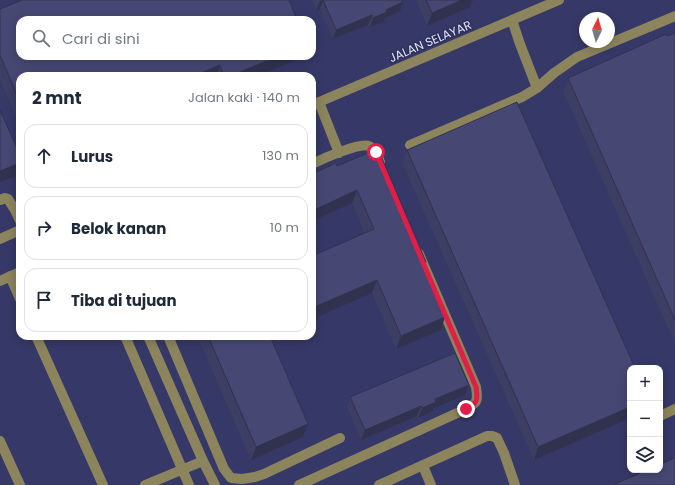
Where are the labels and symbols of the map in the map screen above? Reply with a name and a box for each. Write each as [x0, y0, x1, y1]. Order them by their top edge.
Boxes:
north arrow [579, 12, 615, 48]
street label: JALAN SELAYAR [386, 16, 474, 66]
route start [367, 143, 385, 161]
route end [457, 400, 475, 418]

